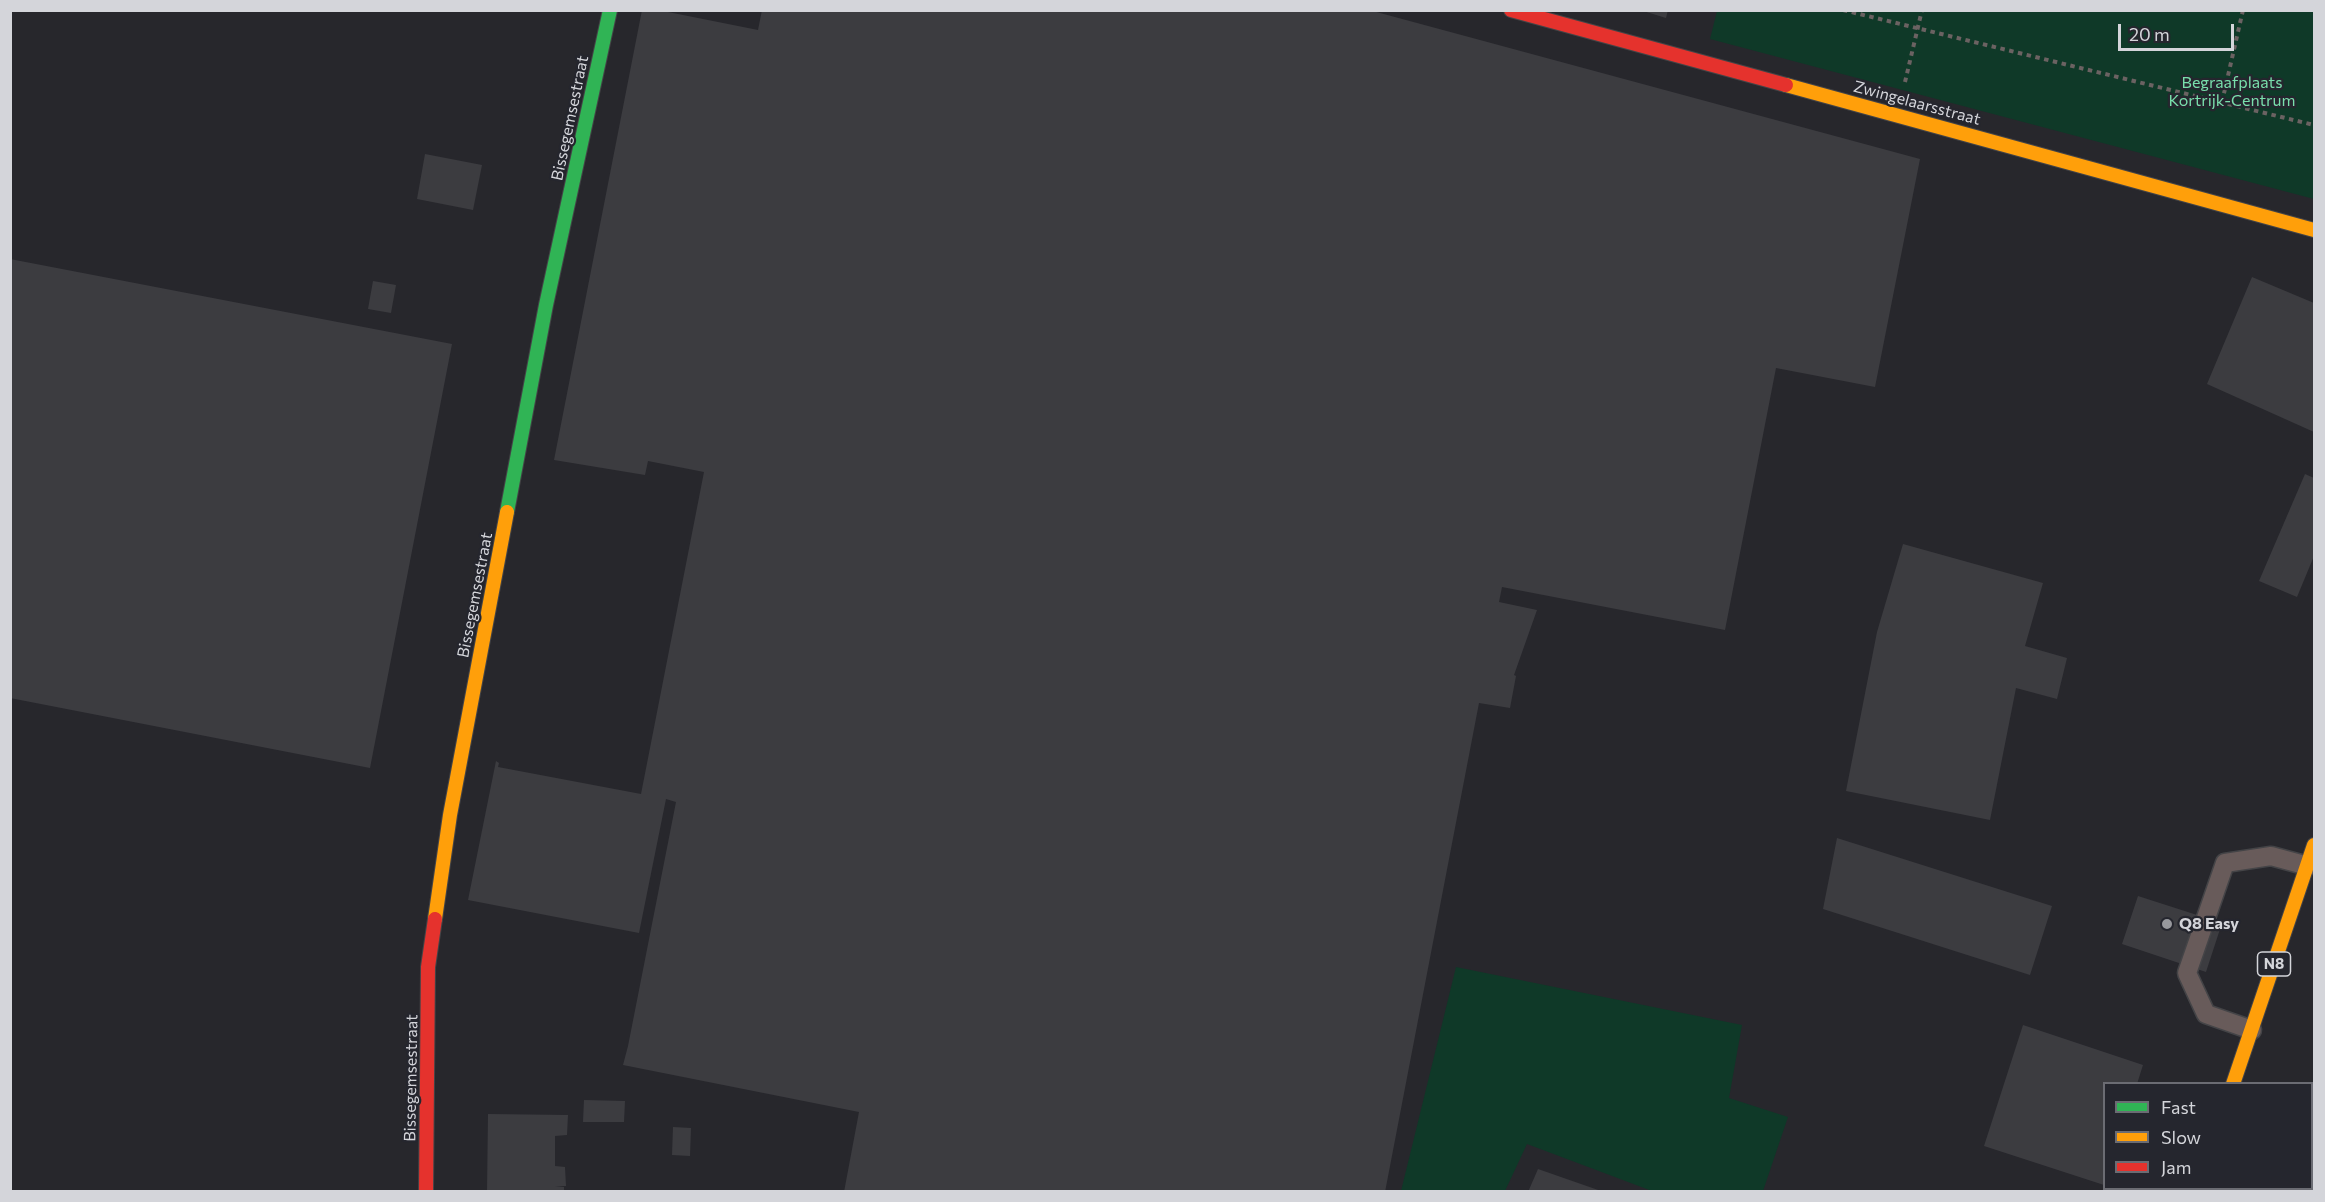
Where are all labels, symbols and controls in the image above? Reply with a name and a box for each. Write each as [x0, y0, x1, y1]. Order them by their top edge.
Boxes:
scale bar [2121, 12, 2236, 50]
text: 20 m [2129, 23, 2170, 45]
street label: Bissegemsestraat [547, 54, 593, 182]
park label: Begraafplaats Kortrijk-Centrum [2169, 73, 2295, 111]
street label: Zwingelaarsstraat [1851, 77, 1983, 129]
street label: Bissegemsestraat [453, 531, 497, 659]
place label: Q8 Easy [2179, 914, 2239, 934]
marker: Q8 Easy [2160, 917, 2174, 931]
road number: N8 [2258, 952, 2290, 976]
street label: Bissegemsestraat [400, 1014, 422, 1142]
legend [2103, 1082, 2313, 1190]
text: Fast [2161, 1096, 2196, 1118]
text: Slow [2161, 1126, 2201, 1148]
text: Jam [2161, 1156, 2191, 1178]

